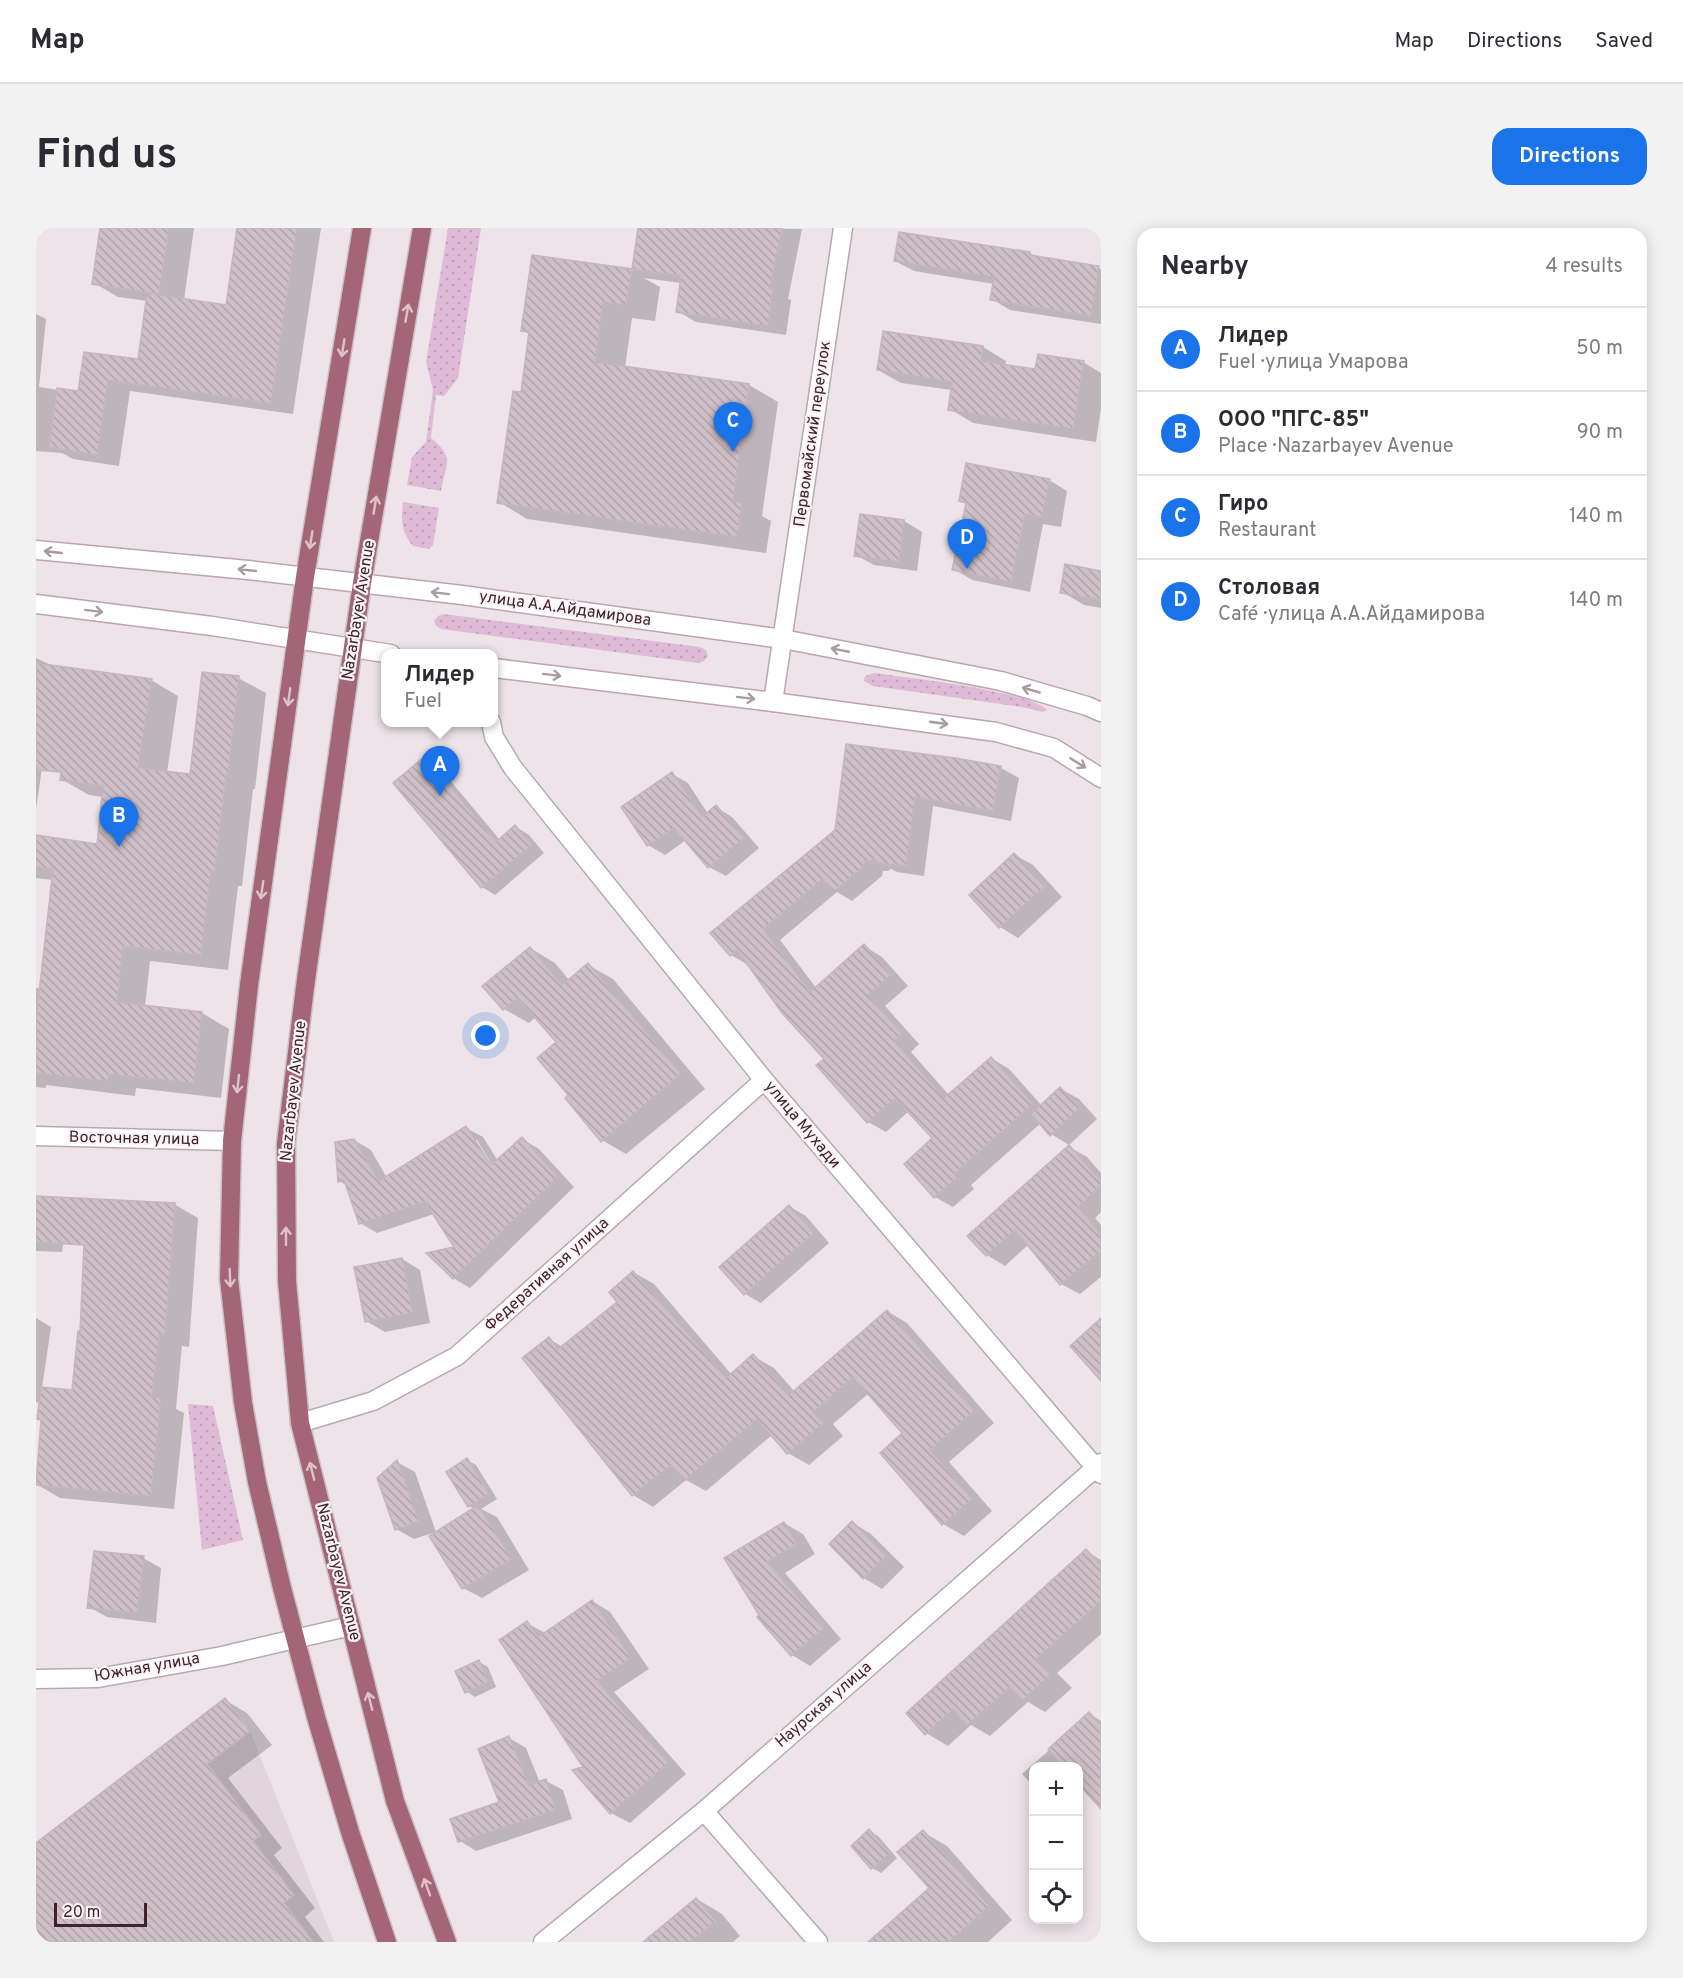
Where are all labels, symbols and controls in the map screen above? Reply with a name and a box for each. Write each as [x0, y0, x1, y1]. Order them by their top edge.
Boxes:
text: Map [30, 23, 85, 59]
text: Map [1394, 28, 1434, 55]
text: Directions [1467, 28, 1562, 55]
text: Saved [1595, 28, 1653, 55]
button: Directions [1492, 128, 1647, 185]
text: Find us [36, 130, 177, 183]
text: Nearby [1161, 251, 1249, 284]
text: 4 results [1546, 254, 1623, 280]
one-way arrow [402, 303, 413, 323]
text: Лидер [1218, 323, 1288, 350]
text: A [1173, 336, 1188, 362]
text: 50 m [1576, 336, 1623, 362]
one-way arrow [337, 338, 348, 357]
street label: Первомайский переулок [790, 340, 836, 528]
text: Fuel · улица Умарова [1218, 350, 1409, 376]
pin: C [714, 402, 752, 452]
text: ООО "ПГС-85" [1218, 407, 1369, 434]
text: B [1174, 420, 1187, 446]
text: 90 m [1577, 420, 1623, 446]
text: Place · Nazarbayev Avenue [1218, 434, 1453, 460]
text: Гиро [1218, 491, 1268, 518]
one-way arrow [370, 496, 381, 515]
text: C [1174, 504, 1187, 530]
text: 140 m [1569, 504, 1623, 530]
text: Restaurant [1218, 518, 1317, 544]
pin: D [948, 520, 986, 569]
one-way arrow [306, 530, 317, 550]
street label: Nazarbayev Avenue [338, 539, 380, 681]
one-way arrow [44, 546, 63, 557]
one-way arrow [238, 565, 258, 576]
text: Столовая [1218, 575, 1320, 602]
one-way arrow [430, 587, 450, 598]
street label: улица А.А.Айдамирова [478, 587, 652, 631]
text: D [1173, 588, 1188, 614]
text: 140 m [1569, 588, 1623, 614]
text: Café · улица А.А.Айдамирова [1218, 602, 1485, 628]
one-way arrow [84, 606, 103, 617]
one-way arrow [831, 644, 851, 655]
popup [381, 649, 498, 727]
text: Лидер [404, 662, 475, 689]
one-way arrow [542, 670, 562, 681]
one-way arrow [1022, 684, 1041, 695]
one-way arrow [283, 687, 294, 706]
text: Fuel [404, 689, 442, 715]
one-way arrow [735, 693, 755, 704]
one-way arrow [929, 718, 949, 729]
pin: A [420, 746, 460, 796]
one-way arrow [1069, 757, 1086, 769]
pin: B [100, 798, 139, 847]
one-way arrow [257, 880, 268, 900]
street label: Nazarbayev Avenue [277, 1020, 311, 1162]
your location [471, 1021, 500, 1050]
one-way arrow [232, 1073, 243, 1093]
street label: улица Мухади [760, 1077, 844, 1173]
street label: Восточная улица [69, 1128, 199, 1150]
street label: Федеративная улица [481, 1214, 613, 1336]
one-way arrow [281, 1227, 292, 1247]
one-way arrow [224, 1268, 235, 1288]
one-way arrow [306, 1462, 318, 1481]
street label: Nazarbayev Avenue [311, 1501, 365, 1643]
street label: Южная улица [93, 1649, 201, 1687]
street label: Наурская улица [772, 1658, 876, 1752]
one-way arrow [364, 1692, 376, 1711]
map controls [1029, 1762, 1083, 1924]
button: + [1029, 1762, 1083, 1816]
button: − [1029, 1816, 1083, 1870]
button: locate [1029, 1870, 1083, 1924]
one-way arrow [421, 1878, 432, 1897]
scale bar [54, 1900, 147, 1928]
text: 20 m [63, 1903, 100, 1923]

